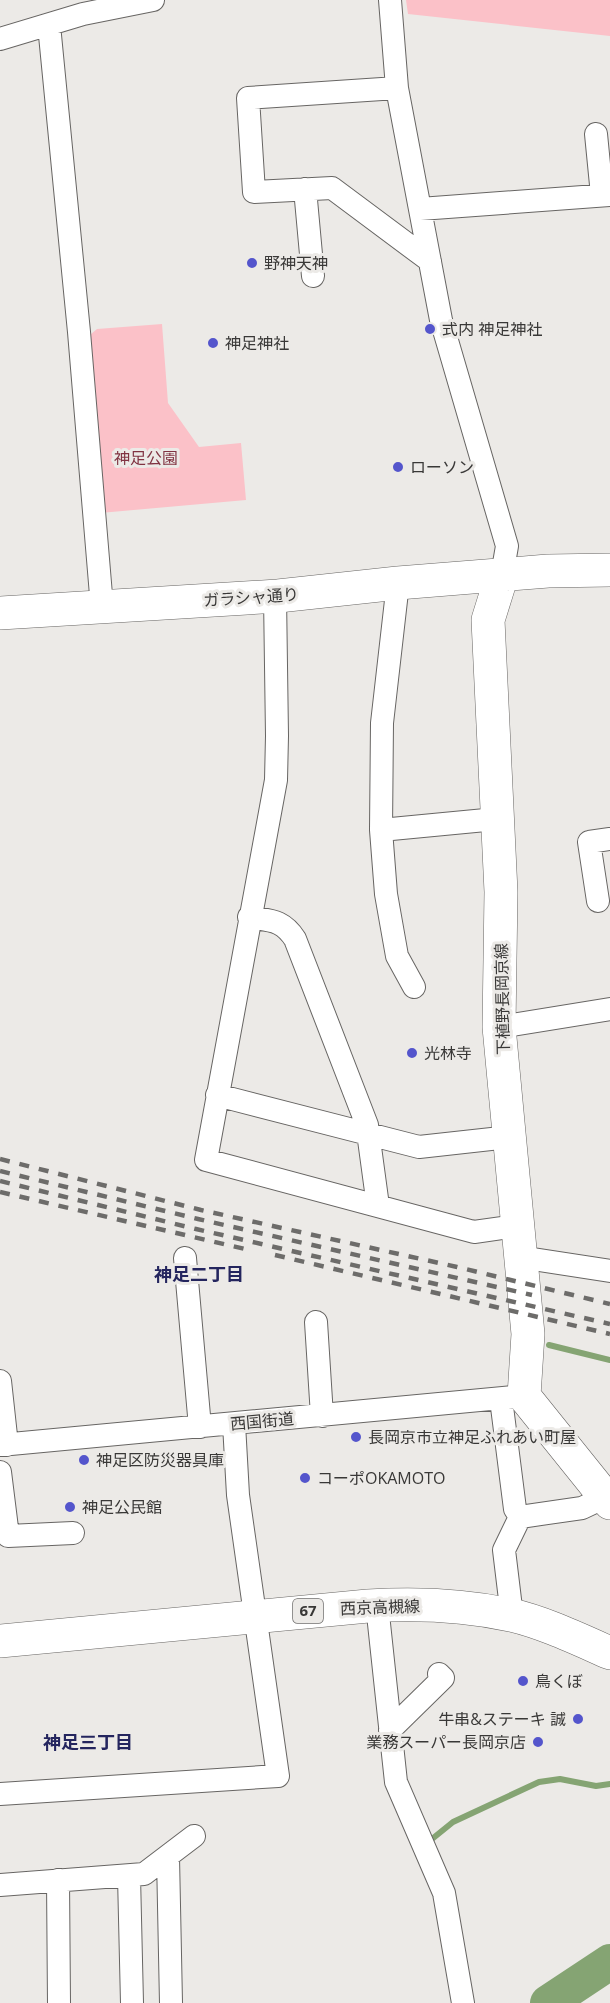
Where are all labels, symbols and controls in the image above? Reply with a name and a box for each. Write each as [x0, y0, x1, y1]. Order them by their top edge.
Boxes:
place label: 野神天神 [264, 252, 328, 274]
marker: 野神天神 [245, 256, 259, 270]
place label: 式内 神足神社 [442, 318, 542, 340]
marker: 式内 神足神社 [423, 322, 437, 336]
place label: 神足神社 [225, 332, 289, 354]
marker: 神足神社 [206, 336, 220, 350]
park label: 神足公園 [114, 447, 178, 469]
place label: ローソン [410, 456, 474, 478]
marker: ローソン [391, 460, 405, 474]
street label: ガラシャ通り [203, 583, 299, 611]
street label: 下植野長岡京線 [490, 943, 514, 1055]
place label: 光林寺 [424, 1042, 472, 1064]
marker: 光林寺 [405, 1046, 419, 1060]
district label: 神足二丁目 [154, 1262, 244, 1286]
street label: 西国街道 [229, 1407, 295, 1435]
place label: 長岡京市立神足ふれあい町屋 [368, 1426, 576, 1448]
marker: 長岡京市立神足ふれあい町屋 [349, 1430, 363, 1444]
place label: 神足区防災器具庫 [96, 1449, 224, 1471]
marker: 神足区防災器具庫 [77, 1453, 91, 1467]
place label: コーポOKAMOTO [317, 1467, 445, 1489]
marker: コーポOKAMOTO [298, 1471, 312, 1485]
place label: 神足公民館 [82, 1496, 162, 1518]
marker: 神足公民館 [63, 1500, 77, 1514]
street label: 西京高槻線 [340, 1595, 420, 1619]
road number: 67 [293, 1599, 323, 1623]
place label: 鳥くぼ [535, 1670, 583, 1692]
marker: 鳥くぼ [516, 1674, 530, 1688]
place label: 牛串&ステーキ 誠 [438, 1708, 566, 1730]
marker: 牛串&ステーキ 誠 [571, 1712, 585, 1726]
district label: 神足三丁目 [43, 1730, 133, 1754]
place label: 業務スーパー長岡京店 [366, 1731, 526, 1753]
marker: 業務スーパー長岡京店 [531, 1735, 545, 1749]

